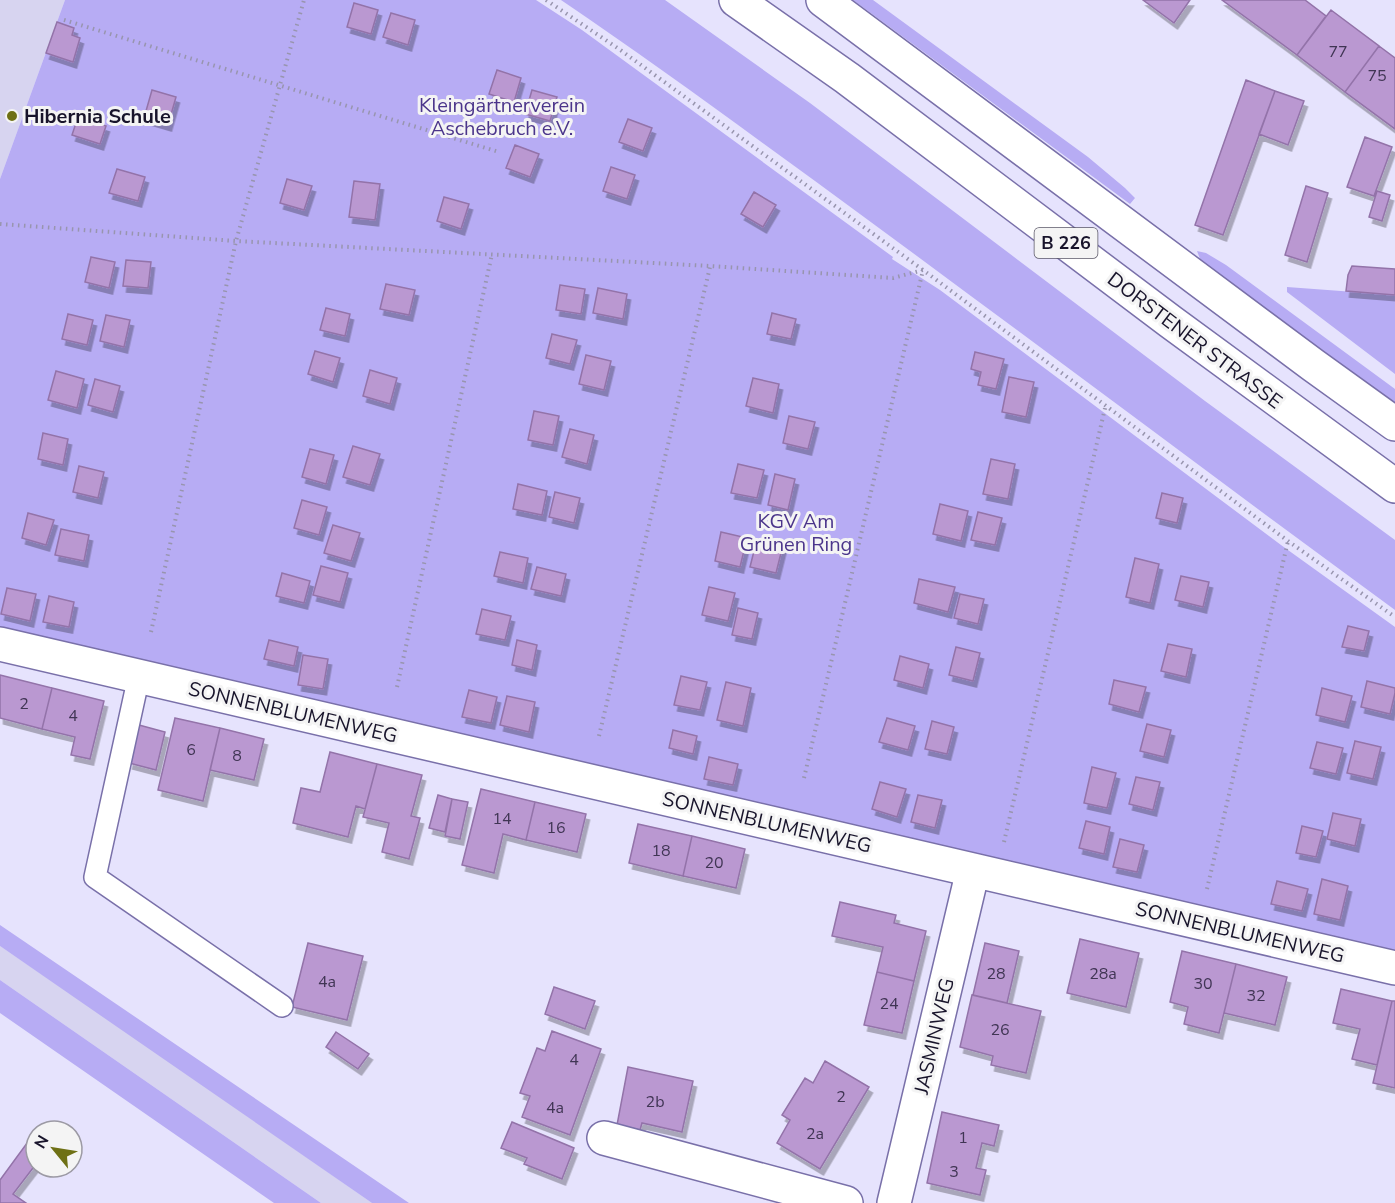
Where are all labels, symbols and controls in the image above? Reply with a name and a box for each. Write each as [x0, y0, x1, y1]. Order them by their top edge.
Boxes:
house number: 77 [1328, 41, 1348, 63]
house number: 75 [1367, 65, 1387, 87]
park label: Kleingärtnerverein Aschebruch e.V. [419, 92, 585, 142]
place label: Hibernia Schule [24, 103, 171, 130]
marker: Hibernia Schule [5, 109, 19, 123]
road number: B 226 [1034, 228, 1098, 258]
street label: DORSTENER STRASSE [1102, 266, 1288, 415]
park label: KGV Am Grünen Ring [740, 508, 852, 558]
street label: SONNENBLUMENWEG [186, 675, 400, 750]
house number: 2 [19, 693, 29, 715]
house number: 4 [68, 705, 78, 727]
house number: 6 [186, 739, 196, 761]
house number: 8 [232, 745, 242, 767]
street label: SONNENBLUMENWEG [660, 785, 874, 860]
house number: 14 [492, 808, 512, 830]
house number: 16 [546, 817, 566, 839]
house number: 18 [651, 840, 671, 862]
house number: 20 [704, 852, 724, 874]
street label: SONNENBLUMENWEG [1133, 895, 1347, 970]
house number: 28 [986, 963, 1006, 985]
house number: 28a [1089, 963, 1117, 985]
house number: 4a [318, 971, 336, 993]
house number: 30 [1193, 973, 1213, 995]
street label: JASMINWEG [908, 975, 961, 1098]
house number: 32 [1246, 985, 1266, 1007]
house number: 24 [879, 993, 899, 1015]
house number: 26 [990, 1019, 1010, 1041]
house number: 4 [569, 1049, 579, 1071]
house number: 2 [836, 1086, 846, 1108]
house number: 2b [646, 1091, 664, 1113]
house number: 4a [546, 1097, 564, 1119]
north arrow [24, 1119, 84, 1179]
house number: 2a [806, 1123, 824, 1145]
house number: 1 [958, 1127, 968, 1149]
text: N [29, 1131, 54, 1153]
house number: 3 [949, 1161, 959, 1183]

